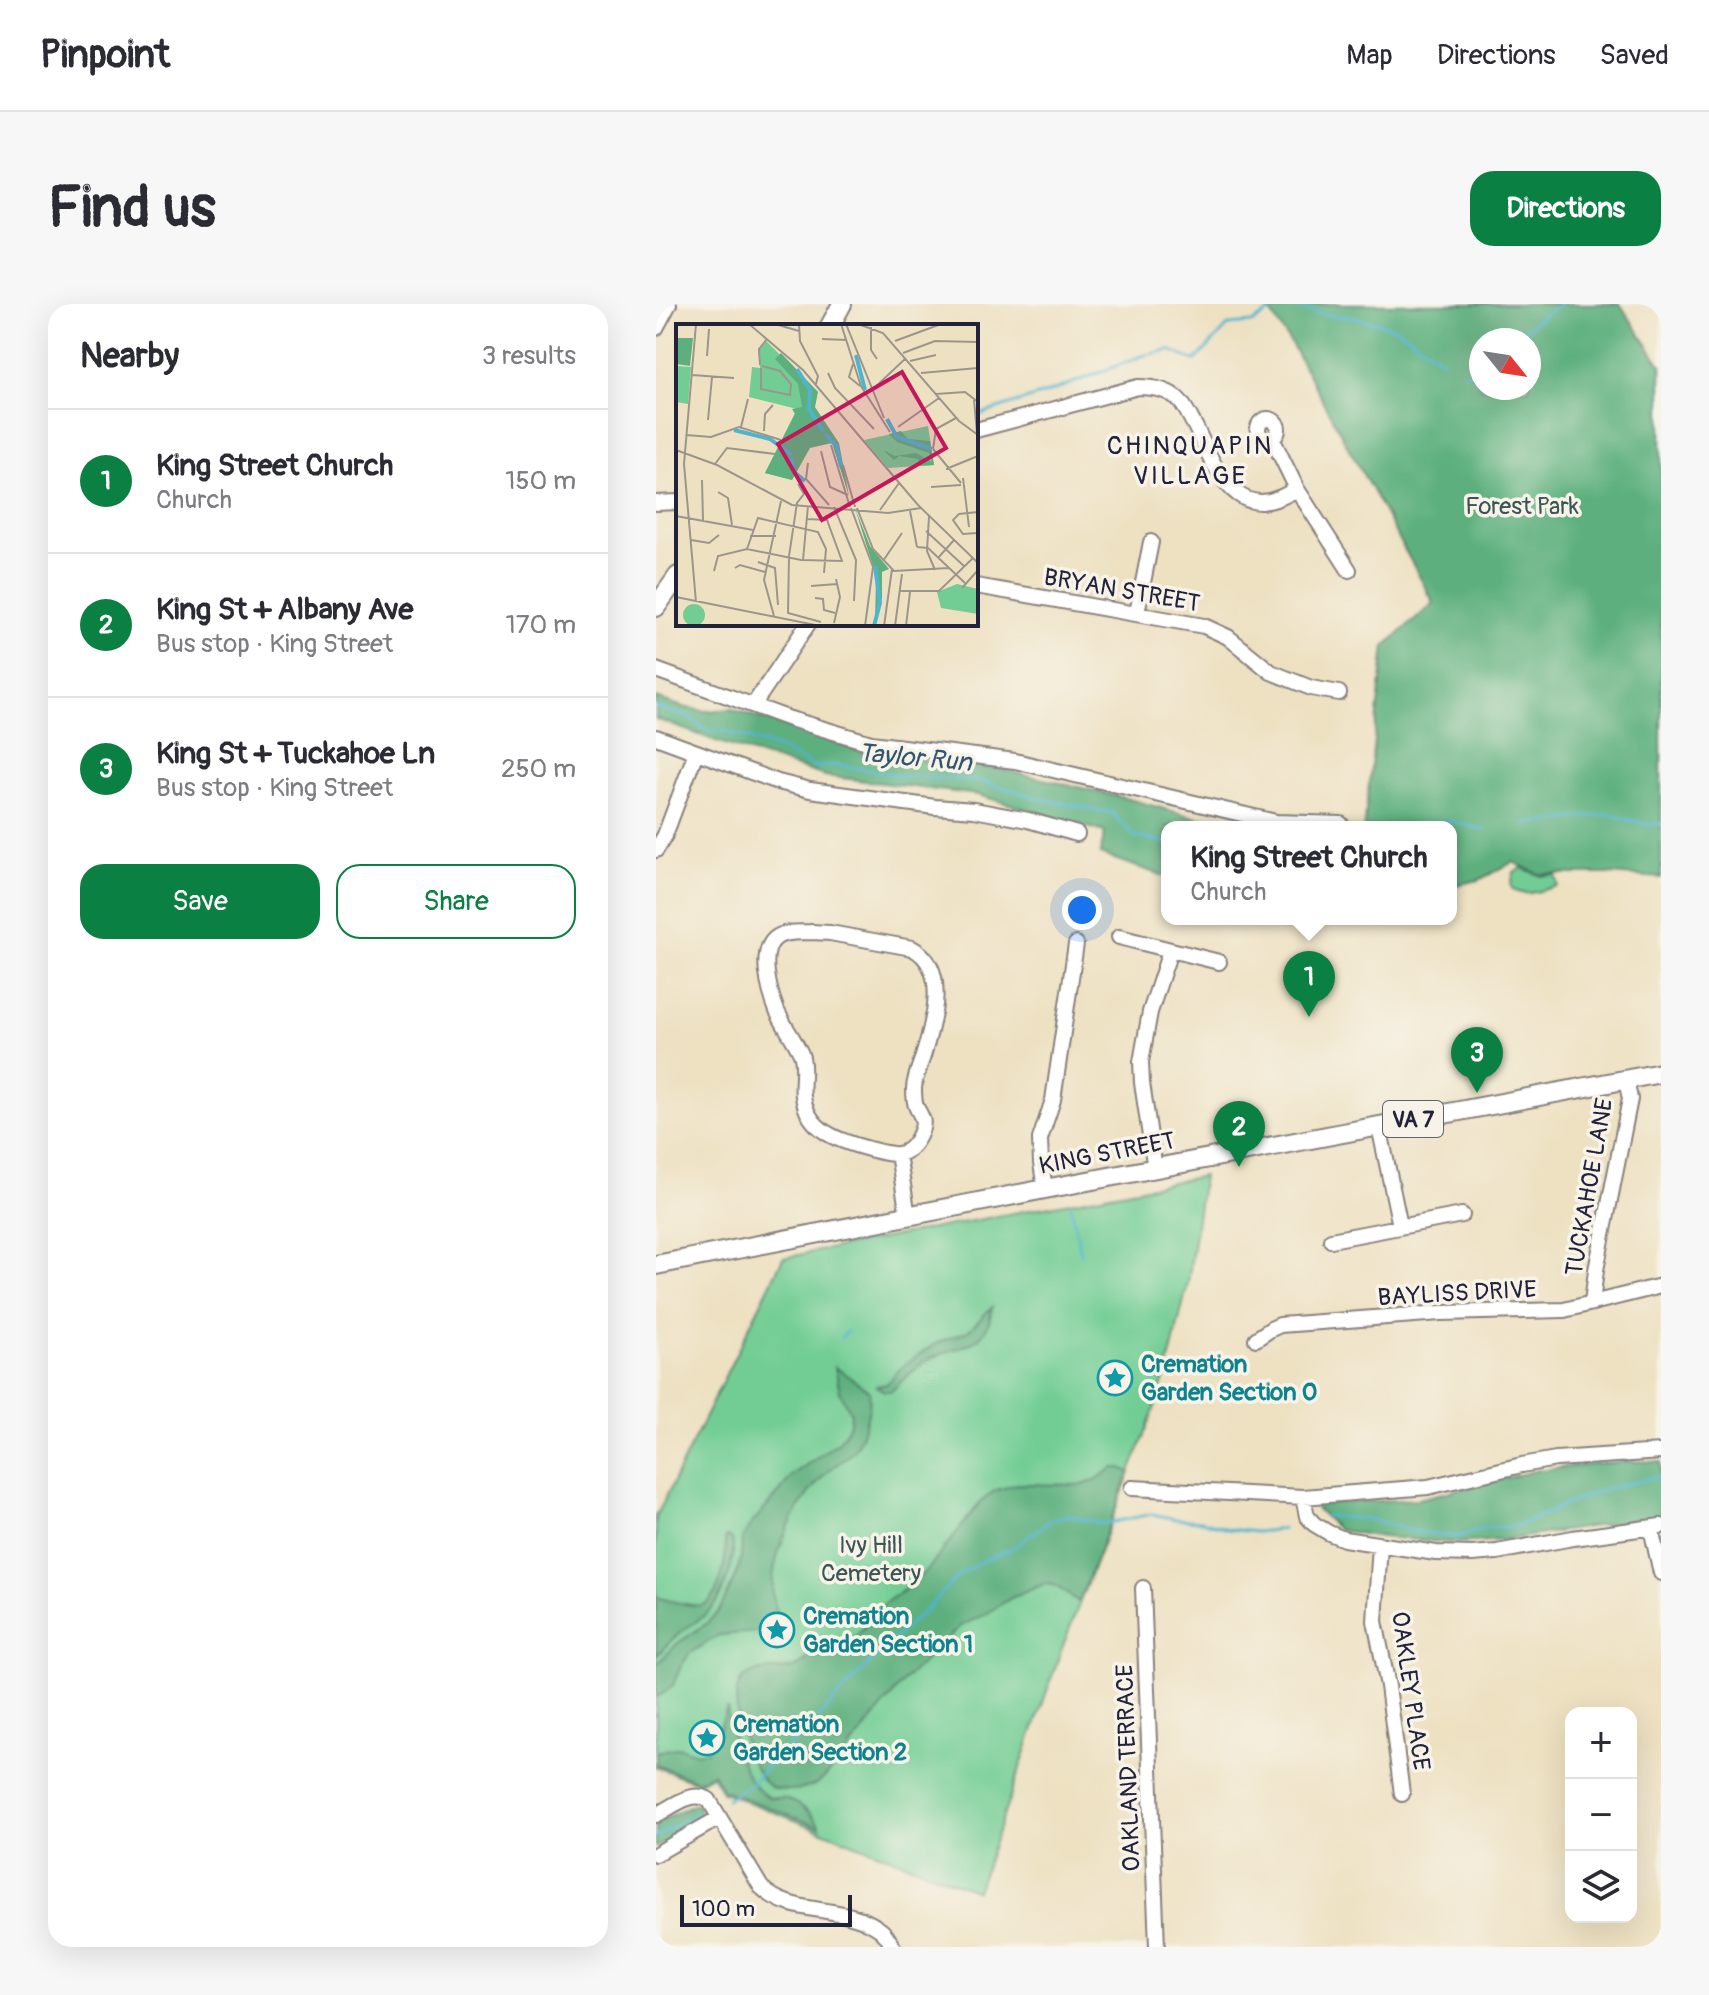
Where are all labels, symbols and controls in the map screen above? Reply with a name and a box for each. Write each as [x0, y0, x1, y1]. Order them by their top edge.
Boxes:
text: Pinpoint [40, 31, 170, 79]
text: Map [1346, 38, 1393, 73]
text: Directions [1437, 38, 1556, 73]
text: Saved [1600, 38, 1669, 73]
button: Directions [1470, 171, 1661, 246]
text: Find us [48, 174, 216, 243]
inset map [676, 324, 978, 626]
north arrow [1469, 328, 1541, 400]
text: Nearby [80, 335, 179, 378]
text: 3 results [482, 340, 576, 372]
district label: CHINQUAPIN VILLAGE [1107, 430, 1273, 492]
text: King Street Church [156, 447, 393, 484]
text: 1 [101, 465, 111, 497]
text: 150 m [505, 465, 576, 497]
text: Church [156, 484, 232, 516]
park label: Forest Park [1465, 492, 1579, 521]
street label: BRYAN STREET [1042, 563, 1202, 618]
text: King St + Albany Ave [156, 591, 413, 628]
text: 2 [99, 609, 113, 641]
text: 170 m [506, 609, 576, 641]
text: Bus stop · King Street [156, 628, 393, 660]
text: King St + Tuckahoe Ln [156, 735, 435, 772]
water label: Taylor Run [857, 737, 974, 779]
text: 3 [99, 753, 113, 785]
text: 250 m [501, 753, 576, 785]
text: Bus stop · King Street [156, 772, 393, 804]
popup [1161, 821, 1457, 925]
text: King Street Church [1190, 839, 1428, 876]
button: Save [80, 864, 320, 939]
button: Share [336, 864, 576, 939]
text: Church [1190, 876, 1266, 908]
your location [1062, 890, 1102, 930]
pin: 1 [1283, 951, 1335, 1017]
pin: 3 [1451, 1027, 1503, 1093]
street label: TUCKAHOE LANE [1560, 1096, 1619, 1278]
pin: 2 [1213, 1101, 1265, 1167]
road number: VA 7 [1383, 1101, 1443, 1137]
street label: KING STREET [1037, 1126, 1178, 1181]
street label: BAYLISS DRIVE [1377, 1275, 1537, 1312]
place label: Cremation Garden Section O [1141, 1350, 1317, 1407]
place icon: Cremation Garden Section O [1096, 1359, 1134, 1397]
park label: Ivy Hill Cemetery [821, 1531, 921, 1588]
place label: Cremation Garden Section 1 [803, 1602, 973, 1659]
street label: OAKLEY PLACE [1385, 1610, 1436, 1772]
place icon: Cremation Garden Section 1 [758, 1611, 796, 1649]
street label: OAKLAND TERRACE [1110, 1664, 1147, 1872]
map controls [1565, 1707, 1637, 1923]
button: + [1565, 1707, 1637, 1779]
place label: Cremation Garden Section 2 [733, 1710, 907, 1767]
place icon: Cremation Garden Section 2 [688, 1719, 726, 1757]
button: − [1565, 1779, 1637, 1851]
button: layers [1565, 1851, 1637, 1923]
scale bar [680, 1891, 852, 1927]
text: 100 m [692, 1895, 755, 1923]

